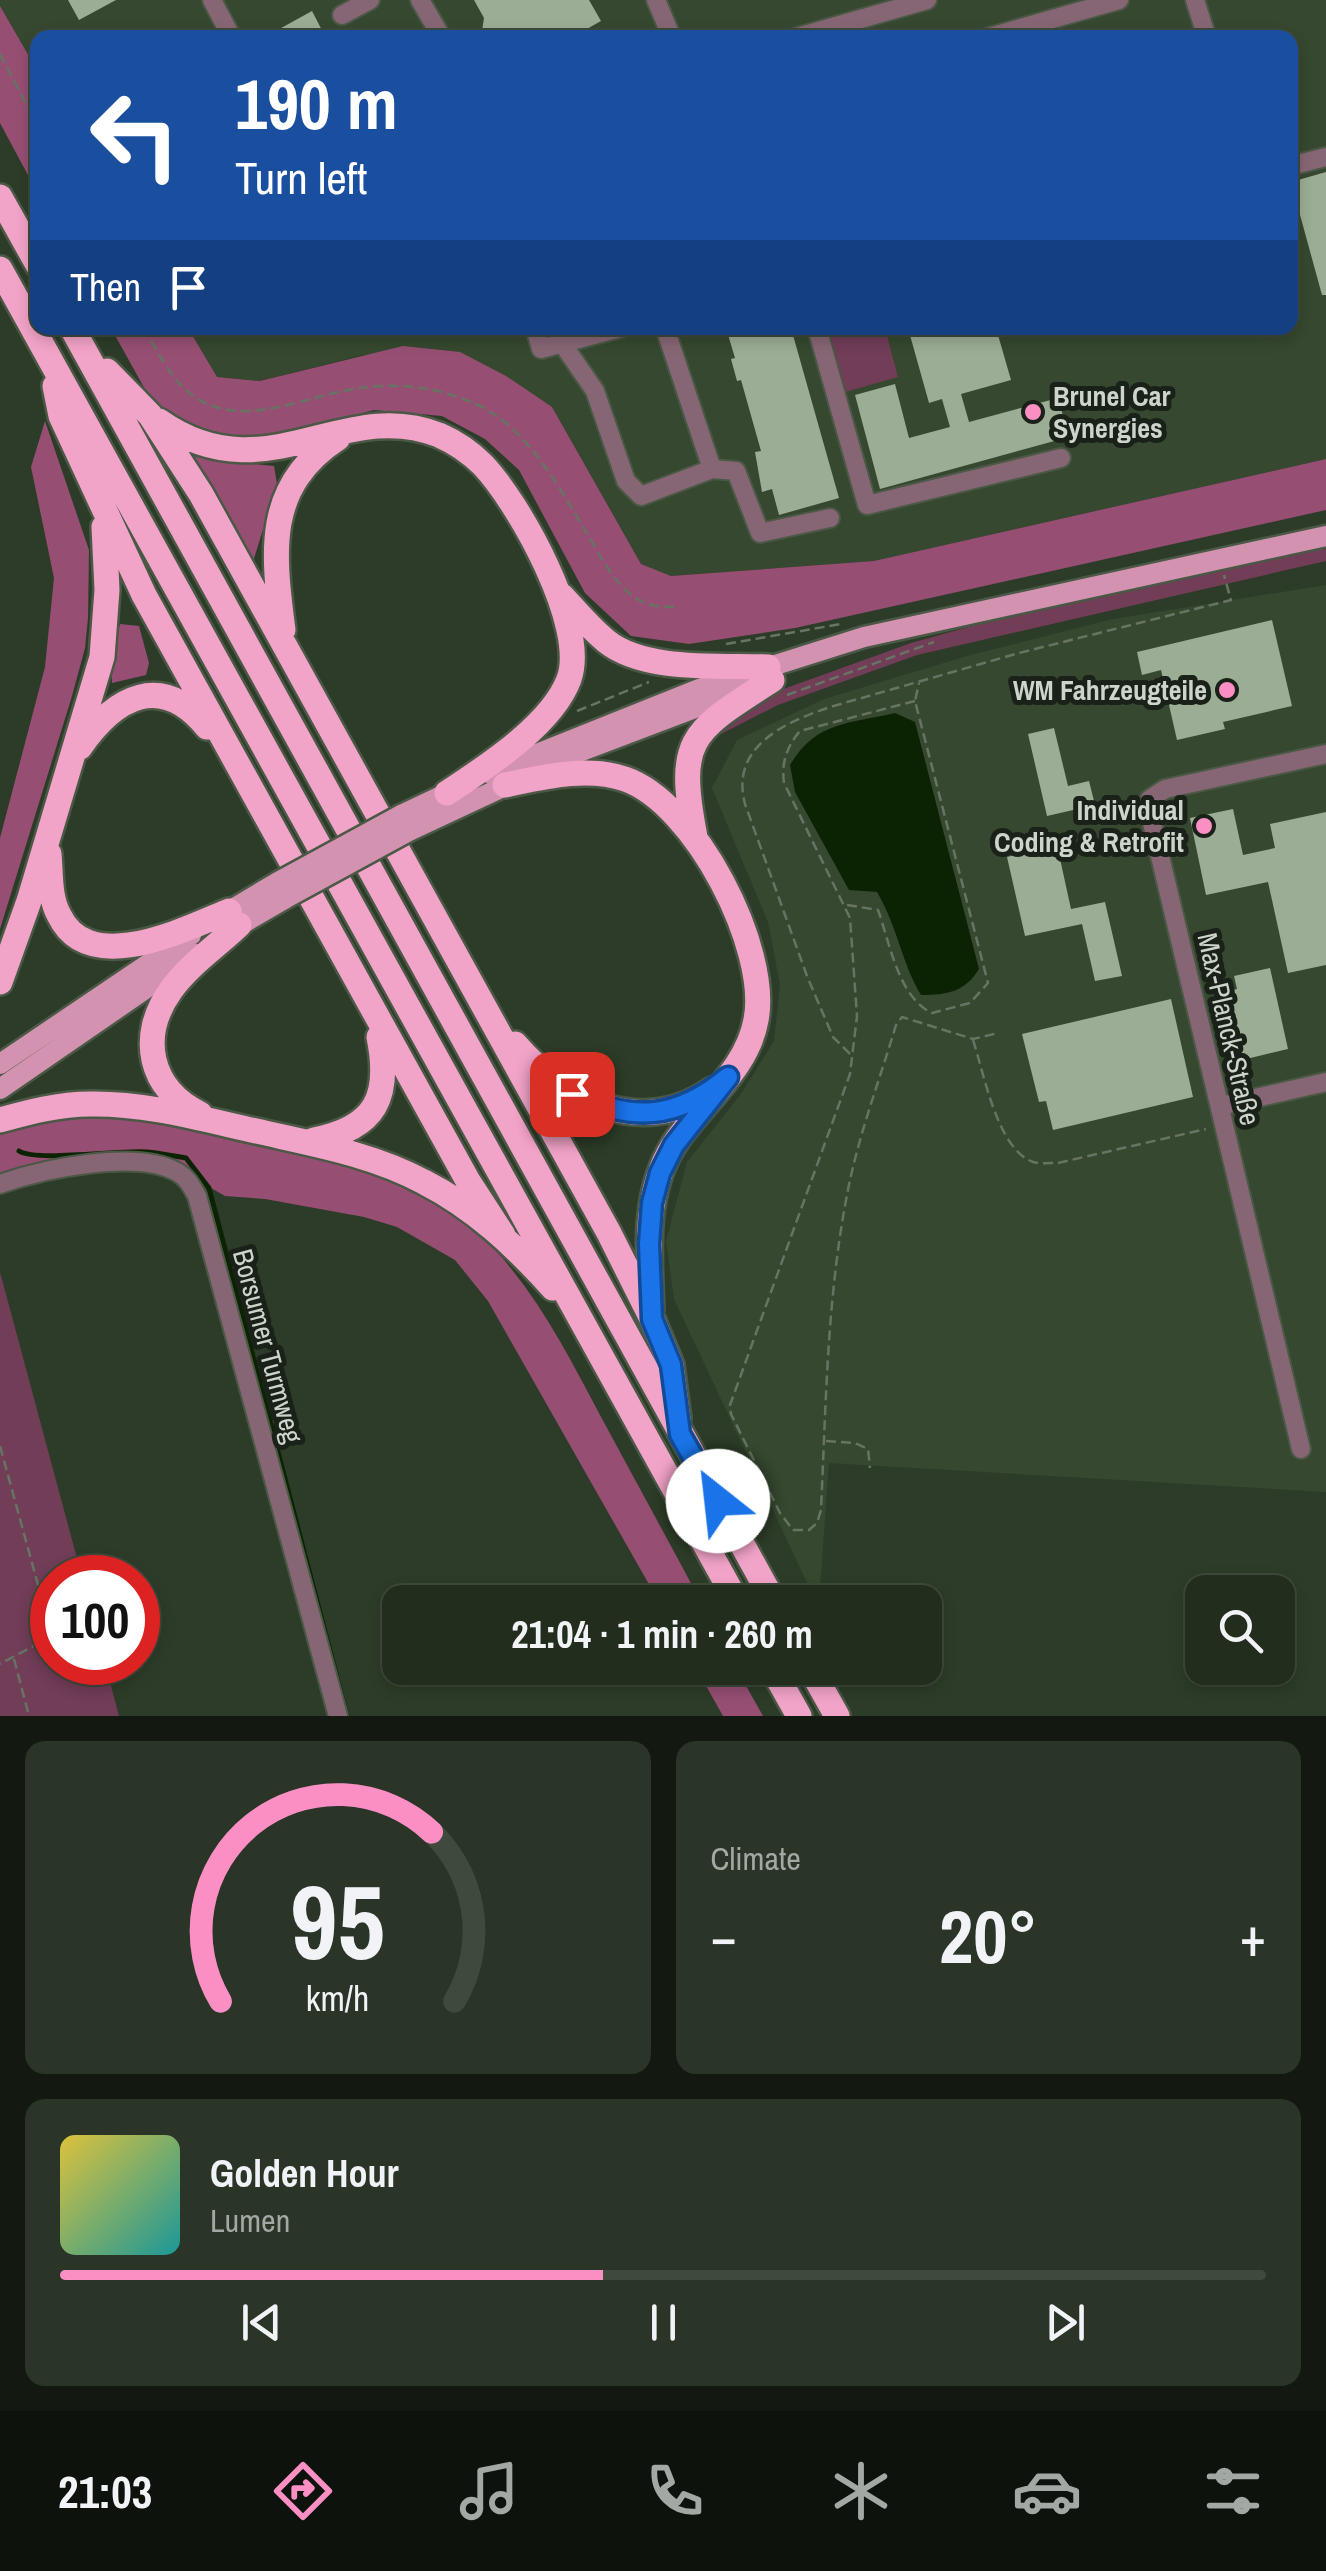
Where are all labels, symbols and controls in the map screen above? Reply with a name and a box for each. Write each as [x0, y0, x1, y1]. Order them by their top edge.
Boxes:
text: 190 m [235, 57, 398, 151]
icon: left [70, 70, 200, 200]
text: Turn left [235, 147, 367, 208]
icon: arrive [161, 260, 216, 315]
text: Then [70, 262, 141, 313]
place label: Brunel Car Synergies [1053, 377, 1170, 447]
marker: Brunel Car Synergies [1022, 401, 1044, 423]
place label: WM Fahrzeugteile [1013, 671, 1207, 709]
marker: WM Fahrzeugteile [1216, 679, 1238, 701]
place label: Individual Coding & Retrofit [994, 791, 1184, 861]
marker: Individual Coding & Retrofit [1193, 815, 1215, 837]
street label: Max-Planck-Straße [1188, 929, 1270, 1129]
pin [530, 1052, 615, 1137]
icon: arrive [545, 1067, 600, 1122]
street label: Borsumer Turmweg [224, 1245, 312, 1447]
position arrow [666, 1449, 770, 1553]
speed limit sign: 100 [30, 1555, 160, 1685]
map controls [1185, 1575, 1295, 1685]
button: search [1185, 1575, 1295, 1685]
text: 21:04 · 1 min · 260 m [511, 1609, 813, 1660]
text: Climate [711, 1837, 801, 1880]
text: 95 [290, 1851, 385, 1991]
text: 20° [939, 1885, 1037, 1986]
text: − [711, 1899, 737, 1973]
text: + [1240, 1899, 1266, 1973]
text: km/h [306, 1974, 370, 2022]
text: Golden Hour [210, 2148, 399, 2199]
text: Lumen [210, 2199, 290, 2242]
icon: previous [234, 2295, 289, 2350]
icon: pause [636, 2295, 691, 2350]
icon: next [1038, 2295, 1093, 2350]
icon: directions [268, 2456, 338, 2526]
icon: music [454, 2456, 524, 2526]
icon: phone [640, 2456, 710, 2526]
icon: climate [826, 2456, 896, 2526]
icon: car [1012, 2456, 1082, 2526]
icon: filters [1198, 2456, 1268, 2526]
text: 21:03 [58, 2461, 152, 2522]

